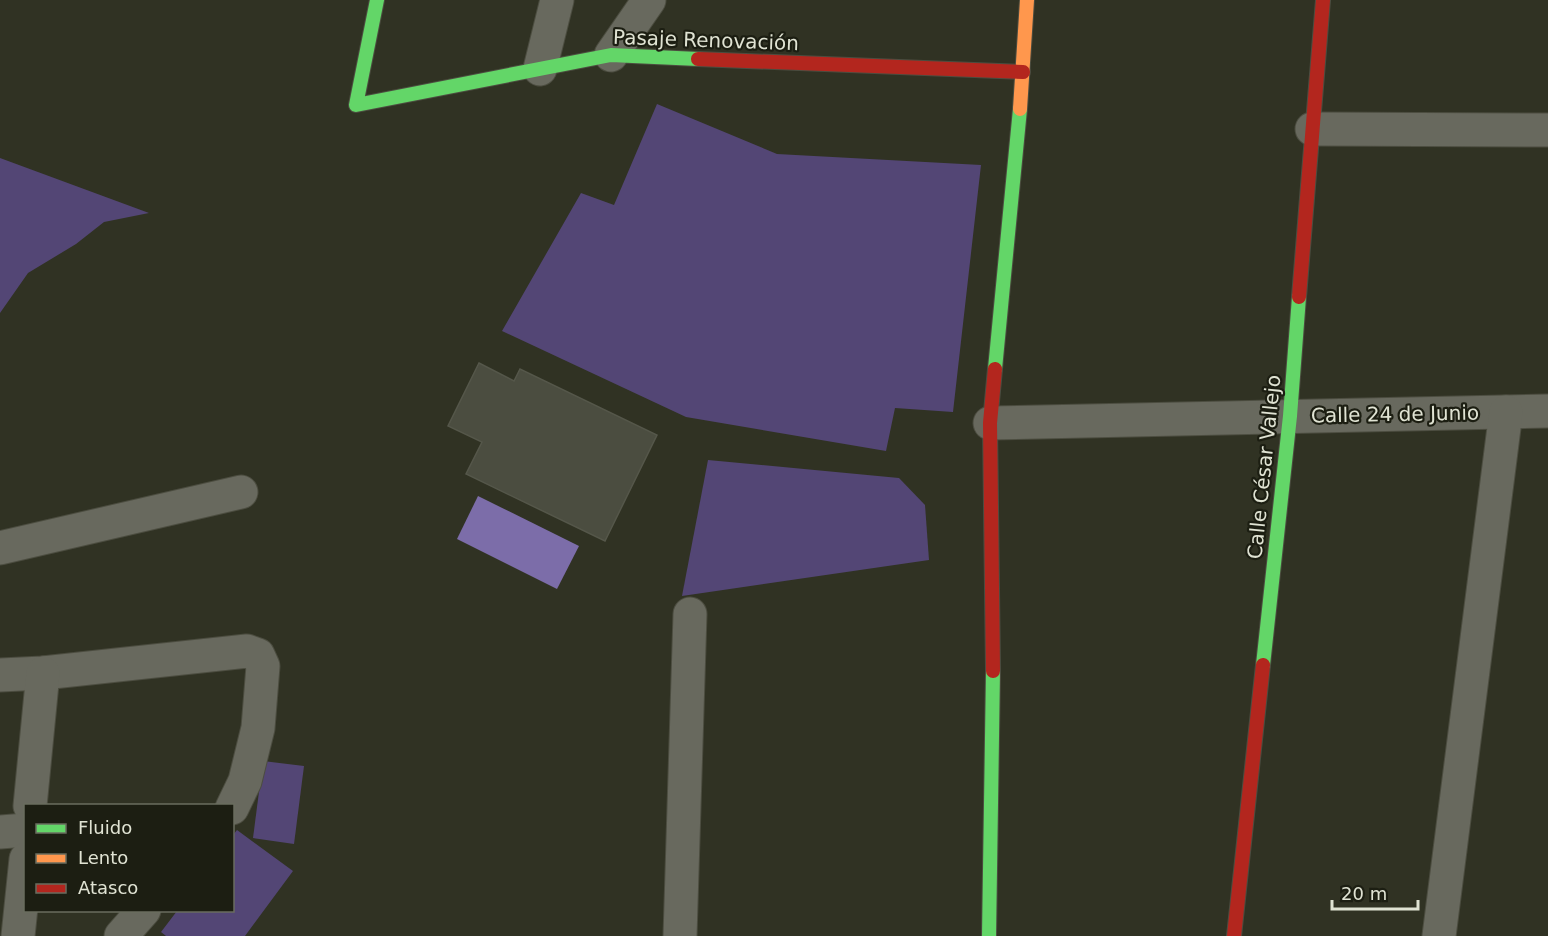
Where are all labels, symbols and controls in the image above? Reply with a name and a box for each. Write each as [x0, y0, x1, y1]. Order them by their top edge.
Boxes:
street label: Pasaje Renovación [613, 25, 799, 55]
street label: Calle César Vallejo [1242, 374, 1286, 560]
street label: Calle 24 de Junio [1311, 401, 1479, 427]
legend [24, 804, 234, 912]
text: Fluido [78, 817, 132, 838]
text: Lento [78, 847, 128, 868]
scale bar [1332, 873, 1418, 911]
text: Atasco [78, 877, 138, 898]
text: 20 m [1341, 883, 1387, 904]

